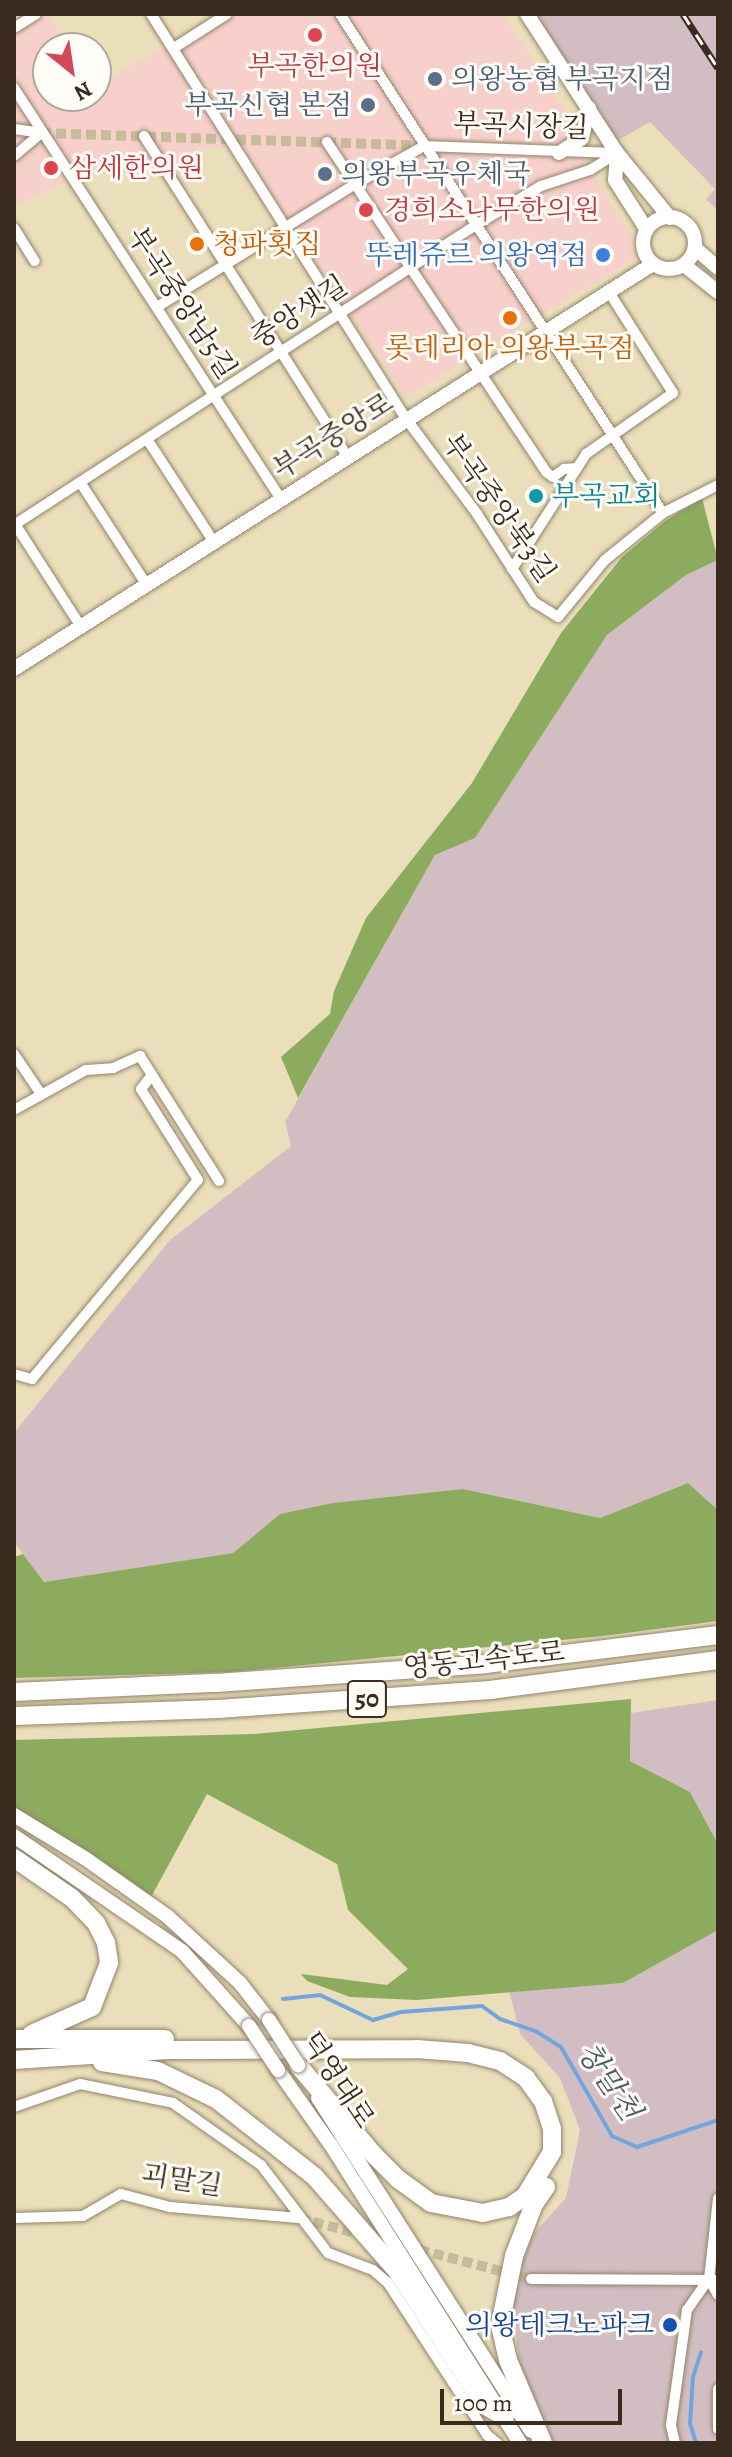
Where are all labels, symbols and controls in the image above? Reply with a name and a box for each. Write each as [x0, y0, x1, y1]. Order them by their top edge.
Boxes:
marker: 부곡한의원 [304, 24, 326, 46]
north arrow [32, 32, 112, 112]
place label: 부곡한의원 [247, 49, 383, 83]
place label: 의왕농협 부곡지점 [451, 62, 673, 96]
marker: 의왕농협 부곡지점 [426, 70, 444, 88]
text: N [69, 74, 97, 108]
place label: 부곡신협 본점 [184, 88, 352, 122]
marker: 부곡신협 본점 [359, 96, 377, 114]
street label: 부곡시장길 [453, 107, 589, 145]
place label: 삼세한의원 [69, 151, 204, 185]
marker: 삼세한의원 [40, 157, 62, 179]
place label: 의왕부곡우체국 [341, 157, 530, 191]
marker: 의왕부곡우체국 [316, 165, 334, 183]
place label: 경희소나무한의원 [384, 193, 600, 227]
marker: 경희소나무한의원 [355, 199, 377, 221]
street label: 부곡중앙남5길 [120, 221, 244, 385]
place label: 청파횟집 [213, 227, 321, 261]
marker: 청파횟집 [188, 235, 206, 253]
place label: 뚜레쥬르 의왕역점 [365, 238, 587, 272]
marker: 뚜레쥬르 의왕역점 [594, 246, 612, 264]
street label: 중앙샛길 [244, 268, 354, 356]
marker: 롯데리아 의왕부곡점 [501, 309, 519, 327]
place label: 롯데리아 의왕부곡점 [386, 331, 634, 365]
street label: 부곡중앙로 [267, 386, 399, 486]
street label: 부곡중앙북3길 [435, 427, 563, 589]
place label: 부곡교회 [552, 479, 660, 513]
marker: 부곡교회 [527, 487, 545, 505]
street label: 영동고속도로 [402, 1635, 566, 1685]
road number: 50 [345, 1677, 389, 1721]
street label: 덕영대로 [294, 2025, 382, 2135]
water label: 창말천 [570, 2035, 648, 2127]
street label: 괴말길 [139, 2157, 225, 2203]
place label: 의왕테크노파크 [465, 2308, 654, 2342]
marker: 의왕테크노파크 [661, 2316, 679, 2334]
scale bar [444, 2373, 626, 2423]
text: 100 m [454, 2387, 513, 2419]

